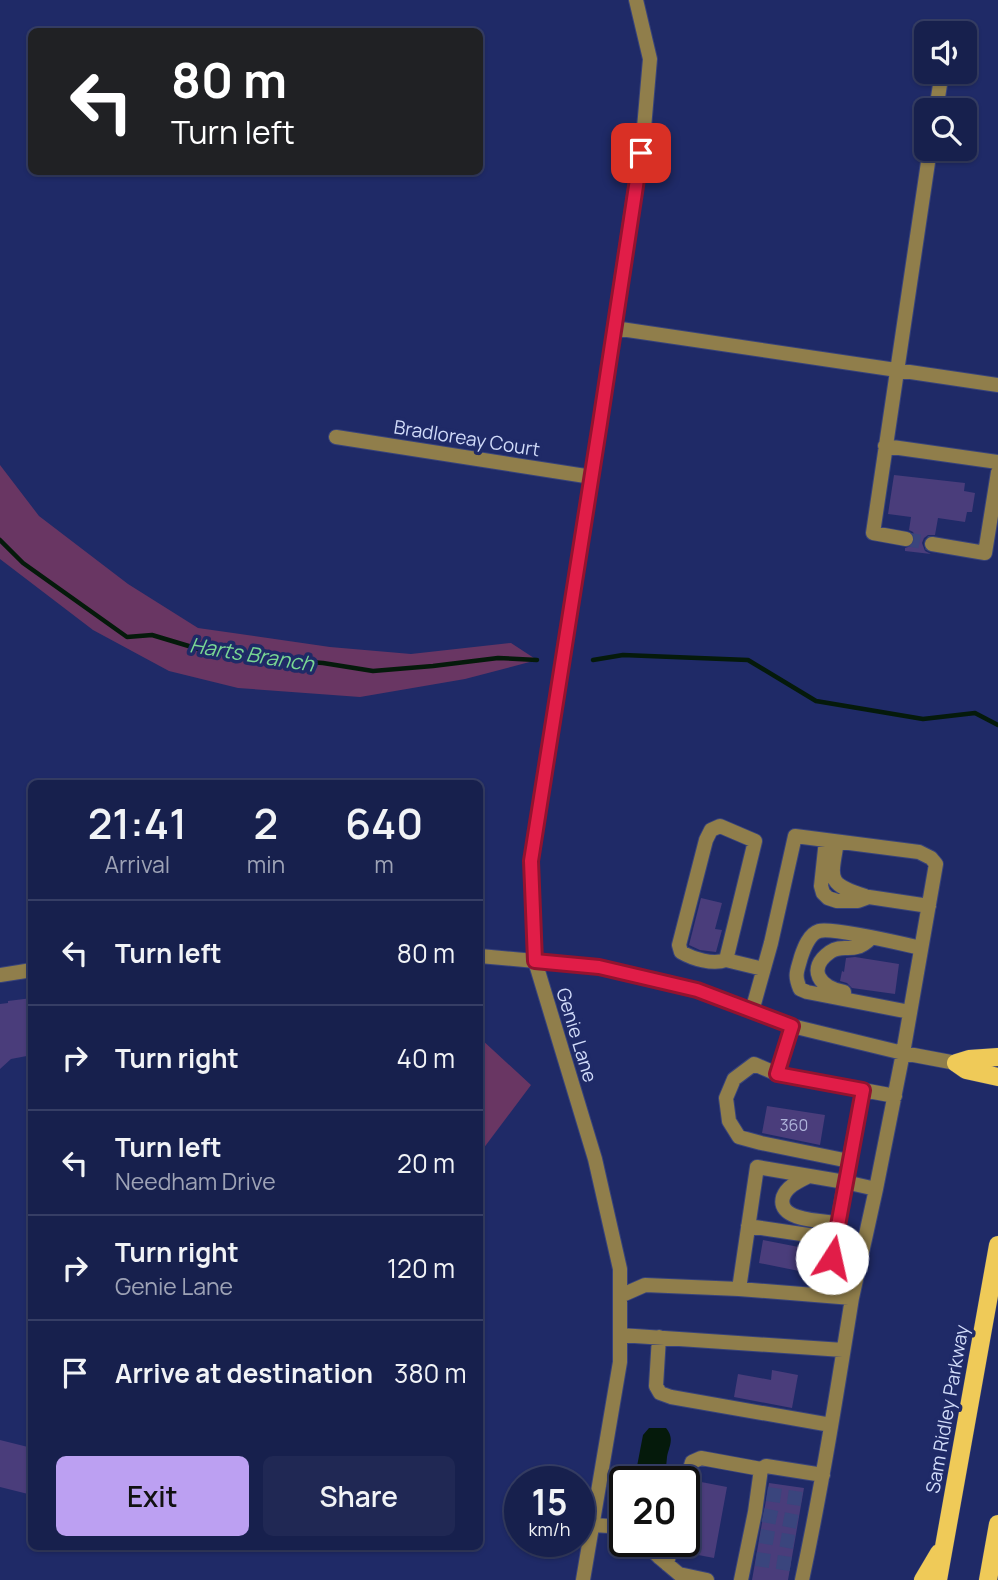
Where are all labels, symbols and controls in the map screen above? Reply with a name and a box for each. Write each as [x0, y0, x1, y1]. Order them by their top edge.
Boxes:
map controls [914, 21, 977, 161]
button: sound [914, 21, 977, 84]
text: 80 m [171, 46, 287, 113]
icon: left [56, 56, 147, 147]
button: search [914, 98, 977, 161]
text: Turn left [171, 110, 295, 154]
pin [611, 123, 671, 183]
icon: arrive [622, 134, 660, 172]
street label: Bradloreay Court [392, 414, 542, 462]
water label: Harts Branch [188, 630, 318, 678]
text: 21:41 [88, 794, 187, 852]
text: 2 [254, 794, 278, 852]
text: 640 [345, 794, 423, 852]
text: Arrival [104, 848, 170, 880]
text: min [247, 848, 285, 880]
text: m [374, 848, 394, 880]
icon: left [56, 934, 94, 972]
text: Turn left [115, 935, 222, 971]
text: 80 m [397, 935, 455, 971]
street label: Genie Lane [550, 985, 604, 1085]
icon: right [56, 1039, 94, 1077]
text: Turn right [115, 1040, 239, 1076]
text: 40 m [397, 1040, 455, 1076]
house number: 360 [780, 1114, 808, 1136]
text: Turn left [115, 1129, 222, 1165]
icon: left [56, 1144, 94, 1182]
text: 20 m [397, 1145, 455, 1181]
text: Needham Drive [115, 1165, 276, 1197]
position arrow [795, 1221, 869, 1295]
text: Turn right [115, 1234, 239, 1270]
icon: right [56, 1249, 94, 1287]
text: 120 m [387, 1250, 455, 1286]
text: Genie Lane [115, 1270, 233, 1302]
street label: Sam Ridley Parkway [919, 1323, 975, 1495]
icon: arrive [56, 1354, 94, 1392]
text: Arrive at destination [115, 1355, 373, 1391]
text: 380 m [394, 1355, 467, 1391]
button: Exit [56, 1456, 249, 1536]
button: Share [263, 1456, 455, 1536]
speed limit sign: 20 [609, 1466, 700, 1557]
text: 15 [532, 1478, 567, 1526]
text: km/h [529, 1517, 570, 1541]

